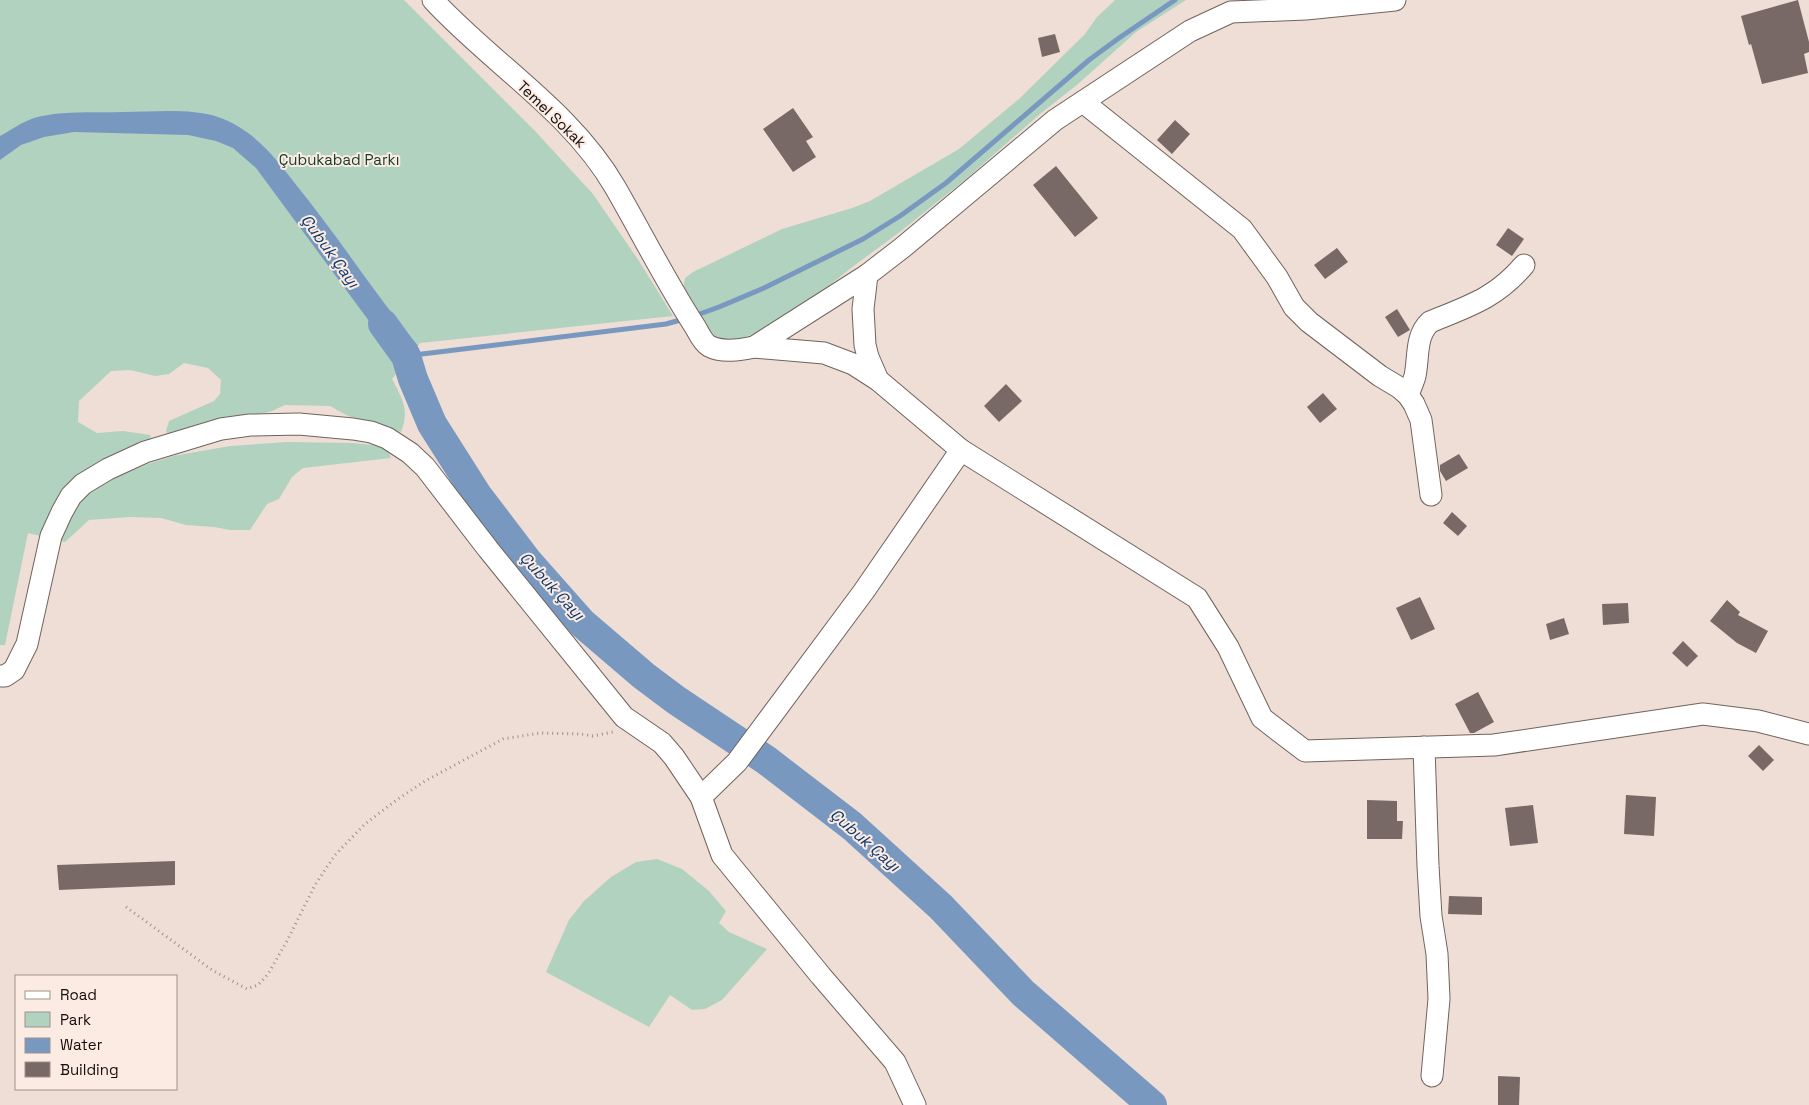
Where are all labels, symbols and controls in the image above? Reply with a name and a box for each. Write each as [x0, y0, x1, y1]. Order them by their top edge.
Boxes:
street label: Temel Sokak [514, 76, 590, 152]
park label: Çubukabad Parkı [279, 150, 399, 169]
water label: Çubuk Çayı [296, 210, 364, 293]
water label: Çubuk Çayı [515, 547, 590, 625]
water label: Çubuk Çayı [826, 804, 905, 877]
legend [15, 975, 178, 1090]
text: Road [60, 985, 97, 1004]
text: Park [60, 1010, 91, 1029]
text: Water [60, 1035, 103, 1054]
text: Building [60, 1060, 119, 1079]

